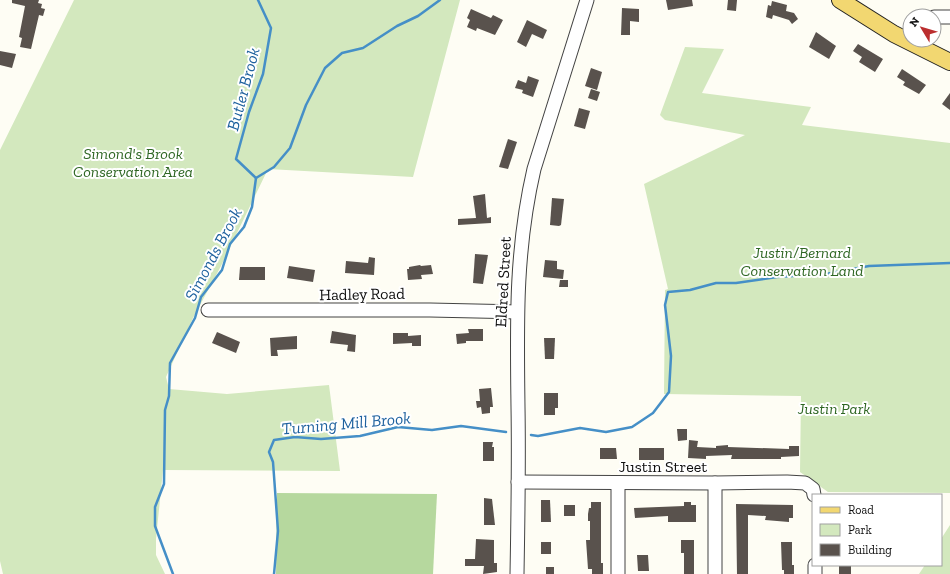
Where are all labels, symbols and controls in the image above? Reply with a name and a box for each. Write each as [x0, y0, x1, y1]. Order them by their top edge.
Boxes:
north arrow [902, 8, 942, 48]
text: N [907, 14, 923, 29]
water label: Butler Brook [222, 45, 264, 133]
park label: Simond's Brook Conservation Area [73, 144, 193, 181]
water label: Simonds Brook [180, 204, 246, 304]
street label: Eldred Street [491, 236, 515, 328]
park label: Justin/Bernard Conservation Land [741, 243, 863, 280]
street label: Hadley Road [319, 284, 405, 304]
park label: Justin Park [797, 399, 870, 418]
water label: Turning Mill Brook [281, 407, 412, 439]
street label: Justin Street [619, 457, 707, 476]
legend [812, 494, 942, 566]
text: Road [848, 503, 874, 517]
text: Park [848, 523, 873, 537]
text: Building [848, 543, 892, 557]

